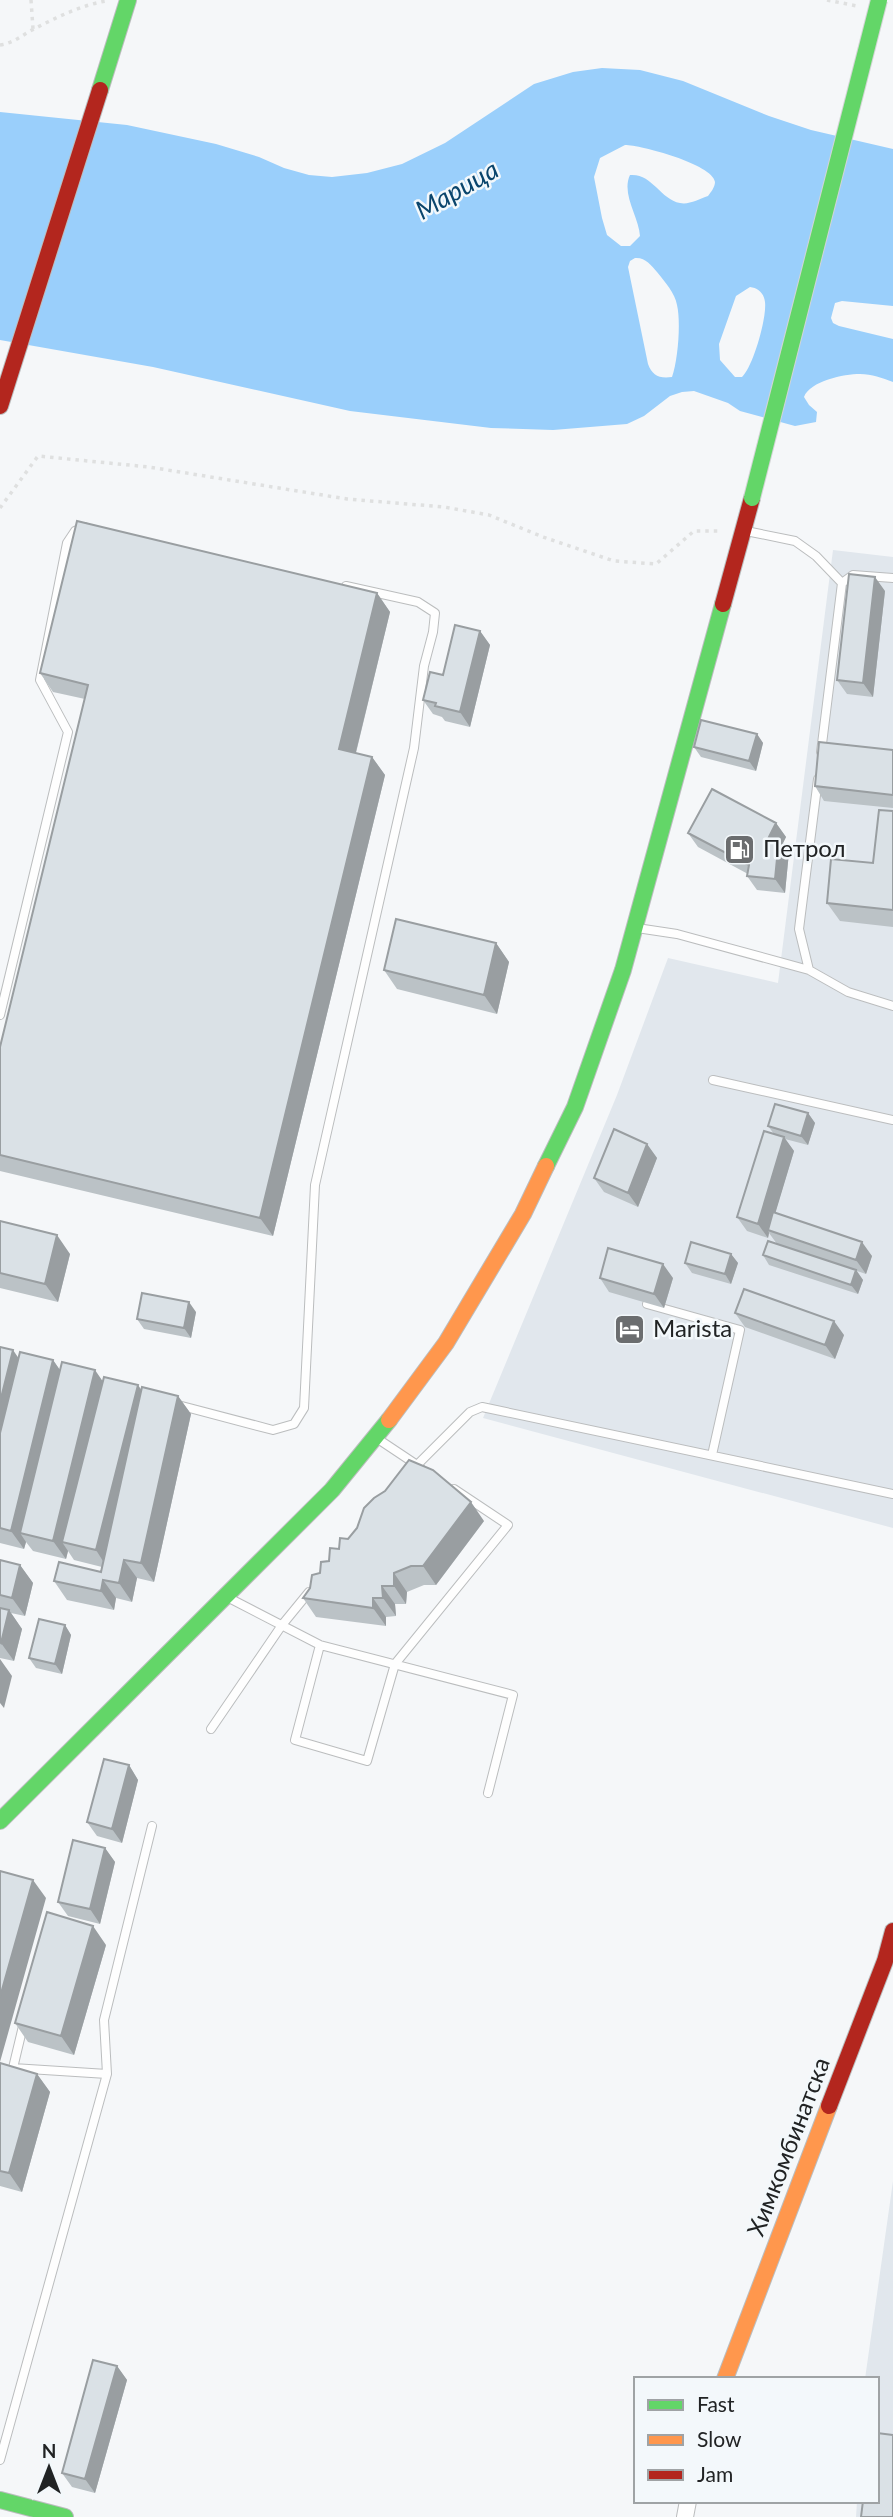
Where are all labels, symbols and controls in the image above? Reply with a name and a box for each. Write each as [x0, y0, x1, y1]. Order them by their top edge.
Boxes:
water label: Марица [409, 153, 504, 226]
fuel station icon: Петрол [723, 832, 757, 866]
place label: Петрол [763, 833, 846, 862]
hotel icon: Marista [613, 1312, 647, 1346]
place label: Marista [653, 1313, 732, 1342]
street label: Химкомбинатска [740, 2053, 835, 2240]
legend [634, 2377, 879, 2503]
text: Fast [697, 2391, 735, 2416]
text: Slow [697, 2426, 742, 2451]
north arrow [14, 2433, 84, 2503]
text: N [42, 2439, 56, 2462]
text: Jam [697, 2461, 733, 2486]

